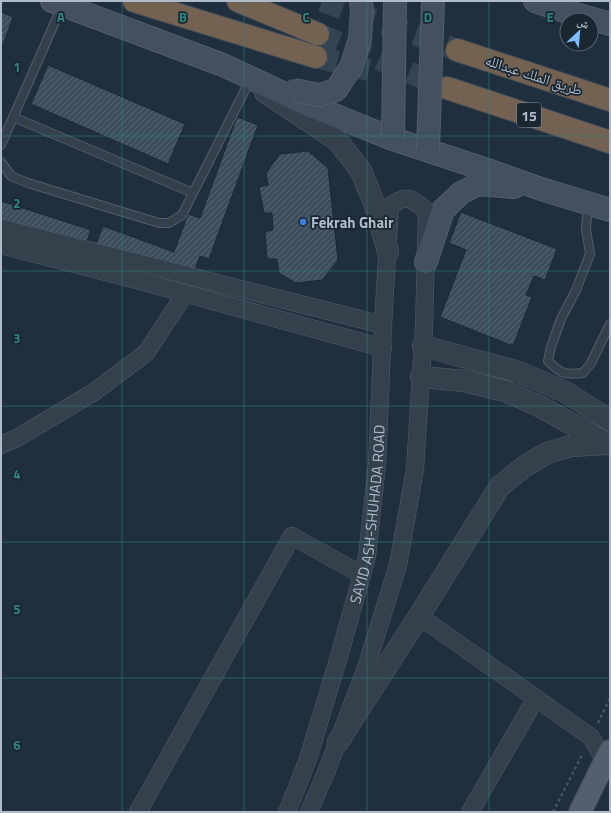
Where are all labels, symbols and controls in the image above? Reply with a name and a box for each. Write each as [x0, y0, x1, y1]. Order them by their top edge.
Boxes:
text: A [57, 7, 65, 27]
text: B [179, 7, 187, 27]
text: C [302, 7, 310, 27]
text: D [424, 7, 432, 27]
text: E [546, 7, 554, 27]
north arrow [559, 12, 599, 52]
text: ش [575, 13, 592, 33]
street label: طريق الملك عبدالله [482, 48, 586, 102]
text: 1 [13, 57, 21, 77]
road number: 15 [517, 103, 541, 127]
text: 2 [13, 193, 21, 213]
place label: Fekrah Ghair [311, 211, 394, 234]
marker: Fekrah Ghair [298, 217, 308, 227]
text: 3 [13, 328, 21, 348]
street label: SAYID ASH-SHUHADA ROAD [343, 424, 390, 606]
text: 4 [13, 464, 21, 484]
text: 5 [13, 599, 21, 619]
text: 6 [13, 735, 21, 755]

